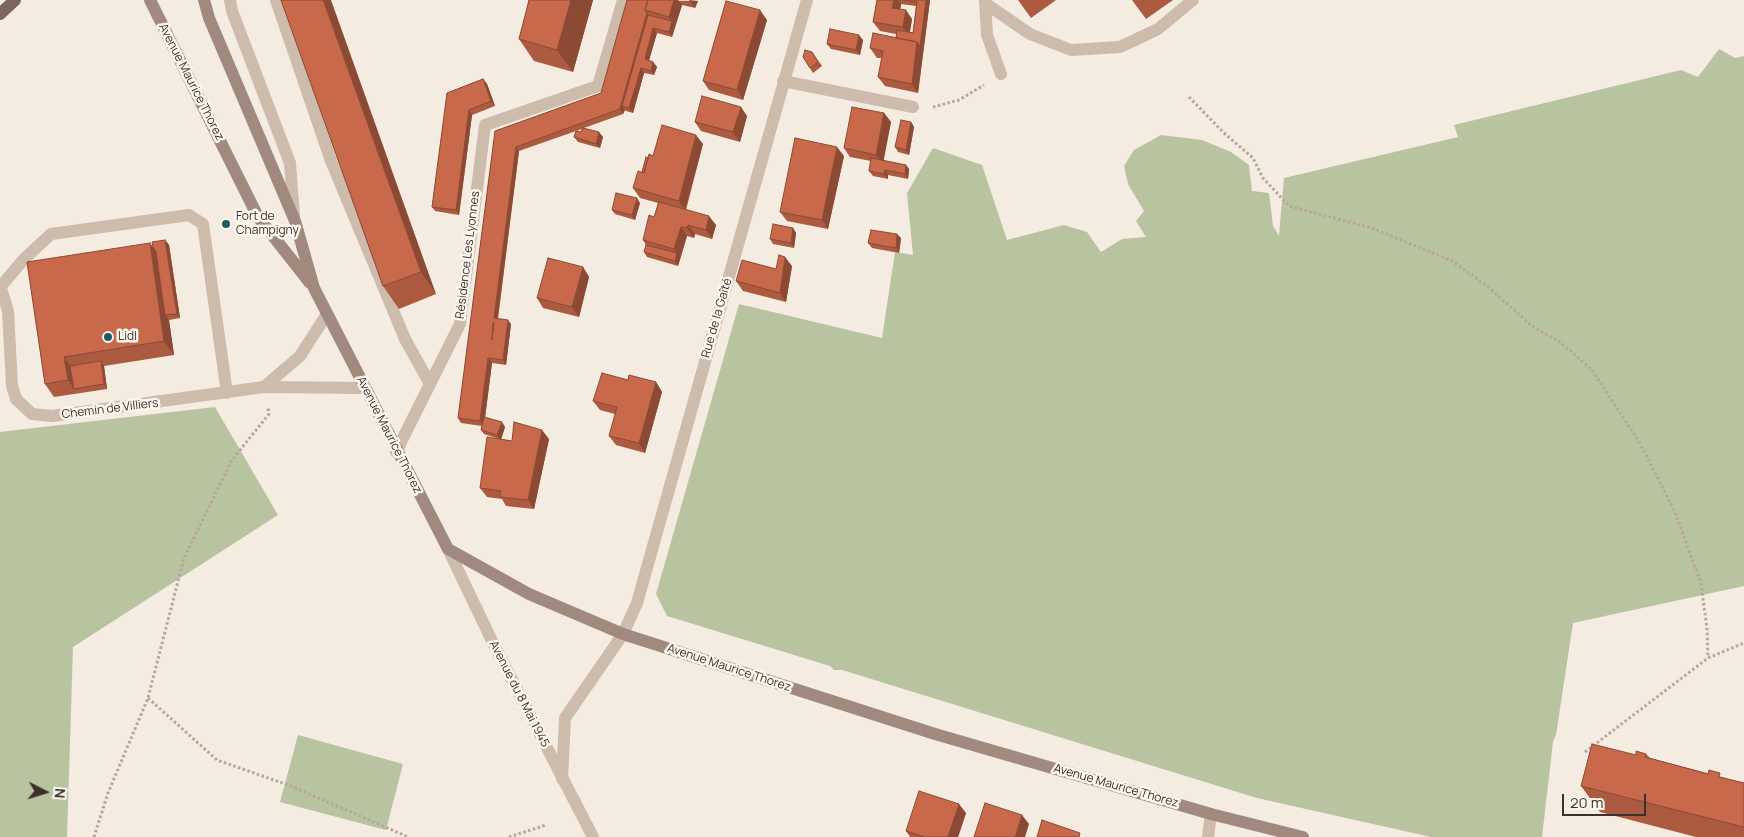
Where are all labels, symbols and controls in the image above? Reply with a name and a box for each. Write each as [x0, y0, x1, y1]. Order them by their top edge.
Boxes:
street label: Avenue Maurice Thorez [155, 21, 227, 143]
street label: Résidence Les Lyonnes [453, 190, 483, 320]
place label: Fort de Champigny [236, 210, 299, 238]
marker: Fort de Champigny [220, 218, 232, 230]
street label: Rue de la Gaîté [699, 276, 735, 360]
place label: Lidl [118, 330, 137, 344]
marker: Lidl [102, 331, 114, 343]
street label: Avenue Maurice Thorez [353, 374, 425, 496]
street label: Chemin de Villiers [61, 396, 159, 422]
street label: Avenue du 8 Mai 1945 [486, 638, 552, 750]
street label: Avenue Maurice Thorez [665, 641, 793, 695]
street label: Avenue Maurice Thorez [1052, 761, 1180, 811]
north arrow [20, 767, 70, 817]
scale bar [1564, 784, 1648, 816]
text: N [51, 788, 70, 799]
text: 20 m [1570, 792, 1603, 813]

